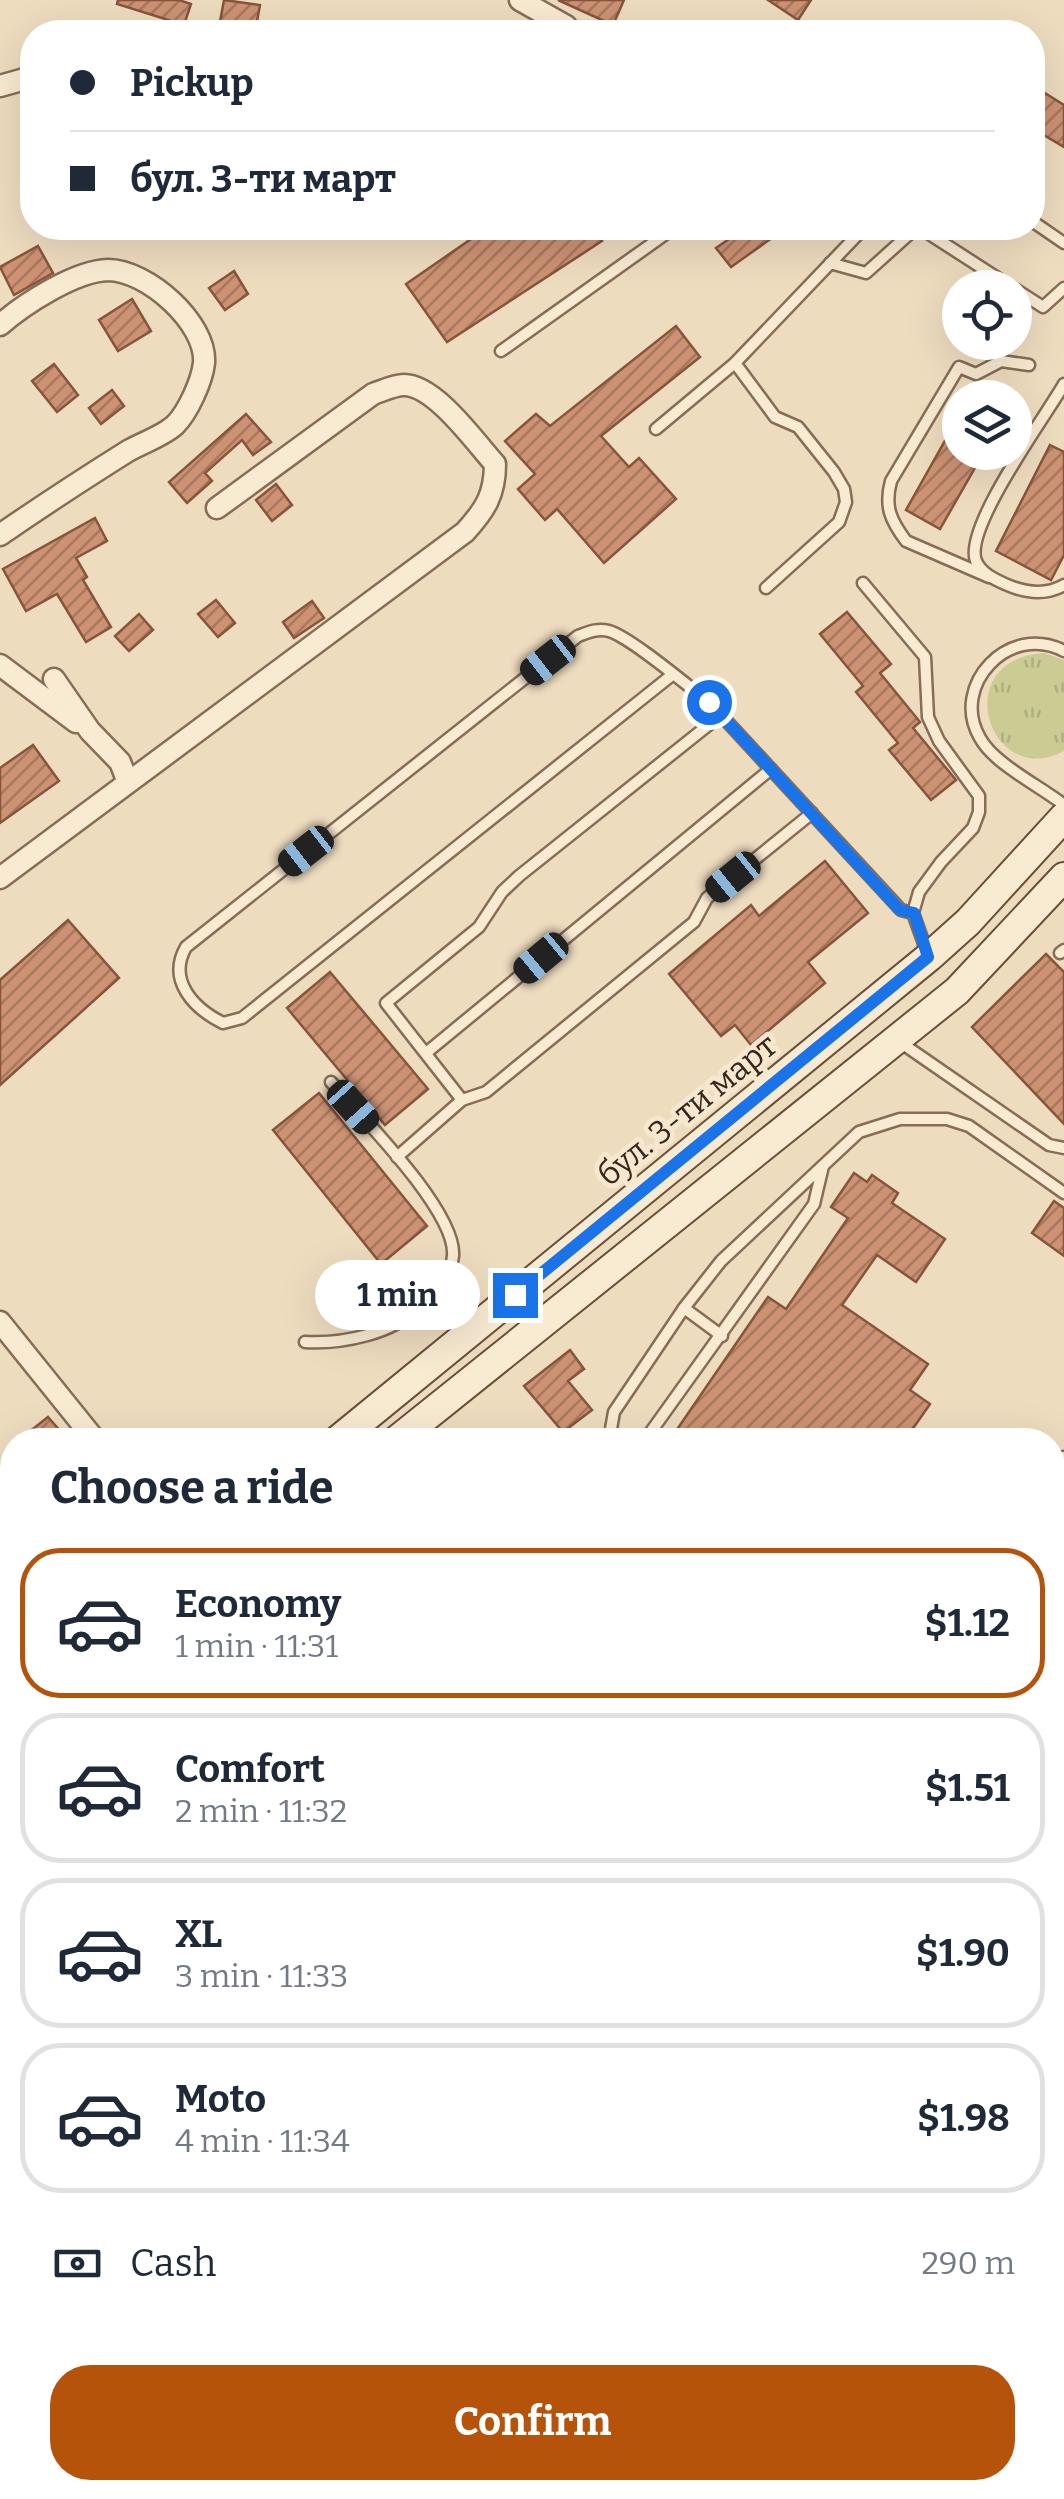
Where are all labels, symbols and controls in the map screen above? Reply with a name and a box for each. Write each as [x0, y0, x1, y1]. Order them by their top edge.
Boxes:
text: Pickup [130, 60, 254, 106]
text: бул. 3-ти март [130, 156, 396, 202]
map controls [942, 270, 1032, 470]
button: locate [942, 270, 1032, 360]
button: layers [942, 380, 1032, 470]
car [515, 630, 581, 690]
route start [687, 680, 732, 725]
car [273, 821, 339, 881]
car [700, 846, 766, 908]
car [508, 927, 574, 989]
street label: бул. 3-ти март [590, 1026, 784, 1194]
car [322, 1075, 384, 1139]
callout: 1 min [315, 1260, 480, 1330]
route end [493, 1273, 538, 1318]
text: 1 min [357, 1276, 438, 1314]
text: Choose a ride [50, 1461, 333, 1515]
icon: car [55, 1578, 145, 1668]
text: Economy [175, 1581, 341, 1627]
text: $1.12 [925, 1600, 1010, 1646]
text: 1 min · 11:31 [175, 1627, 338, 1665]
icon: car [55, 1743, 145, 1833]
text: Comfort [175, 1746, 325, 1792]
text: $1.51 [925, 1765, 1010, 1811]
text: 2 min · 11:32 [175, 1792, 347, 1830]
icon: car [55, 1908, 145, 1998]
text: XL [175, 1911, 222, 1957]
text: $1.90 [916, 1930, 1010, 1976]
text: 3 min · 11:33 [175, 1957, 348, 1995]
icon: car [55, 2073, 145, 2163]
text: Moto [175, 2076, 266, 2122]
text: $1.98 [917, 2095, 1010, 2141]
text: 4 min · 11:34 [175, 2122, 350, 2160]
icon: cash [50, 2236, 105, 2291]
text: Cash [130, 2240, 216, 2286]
text: 290 m [921, 2244, 1015, 2282]
button: Confirm [50, 2365, 1015, 2480]

